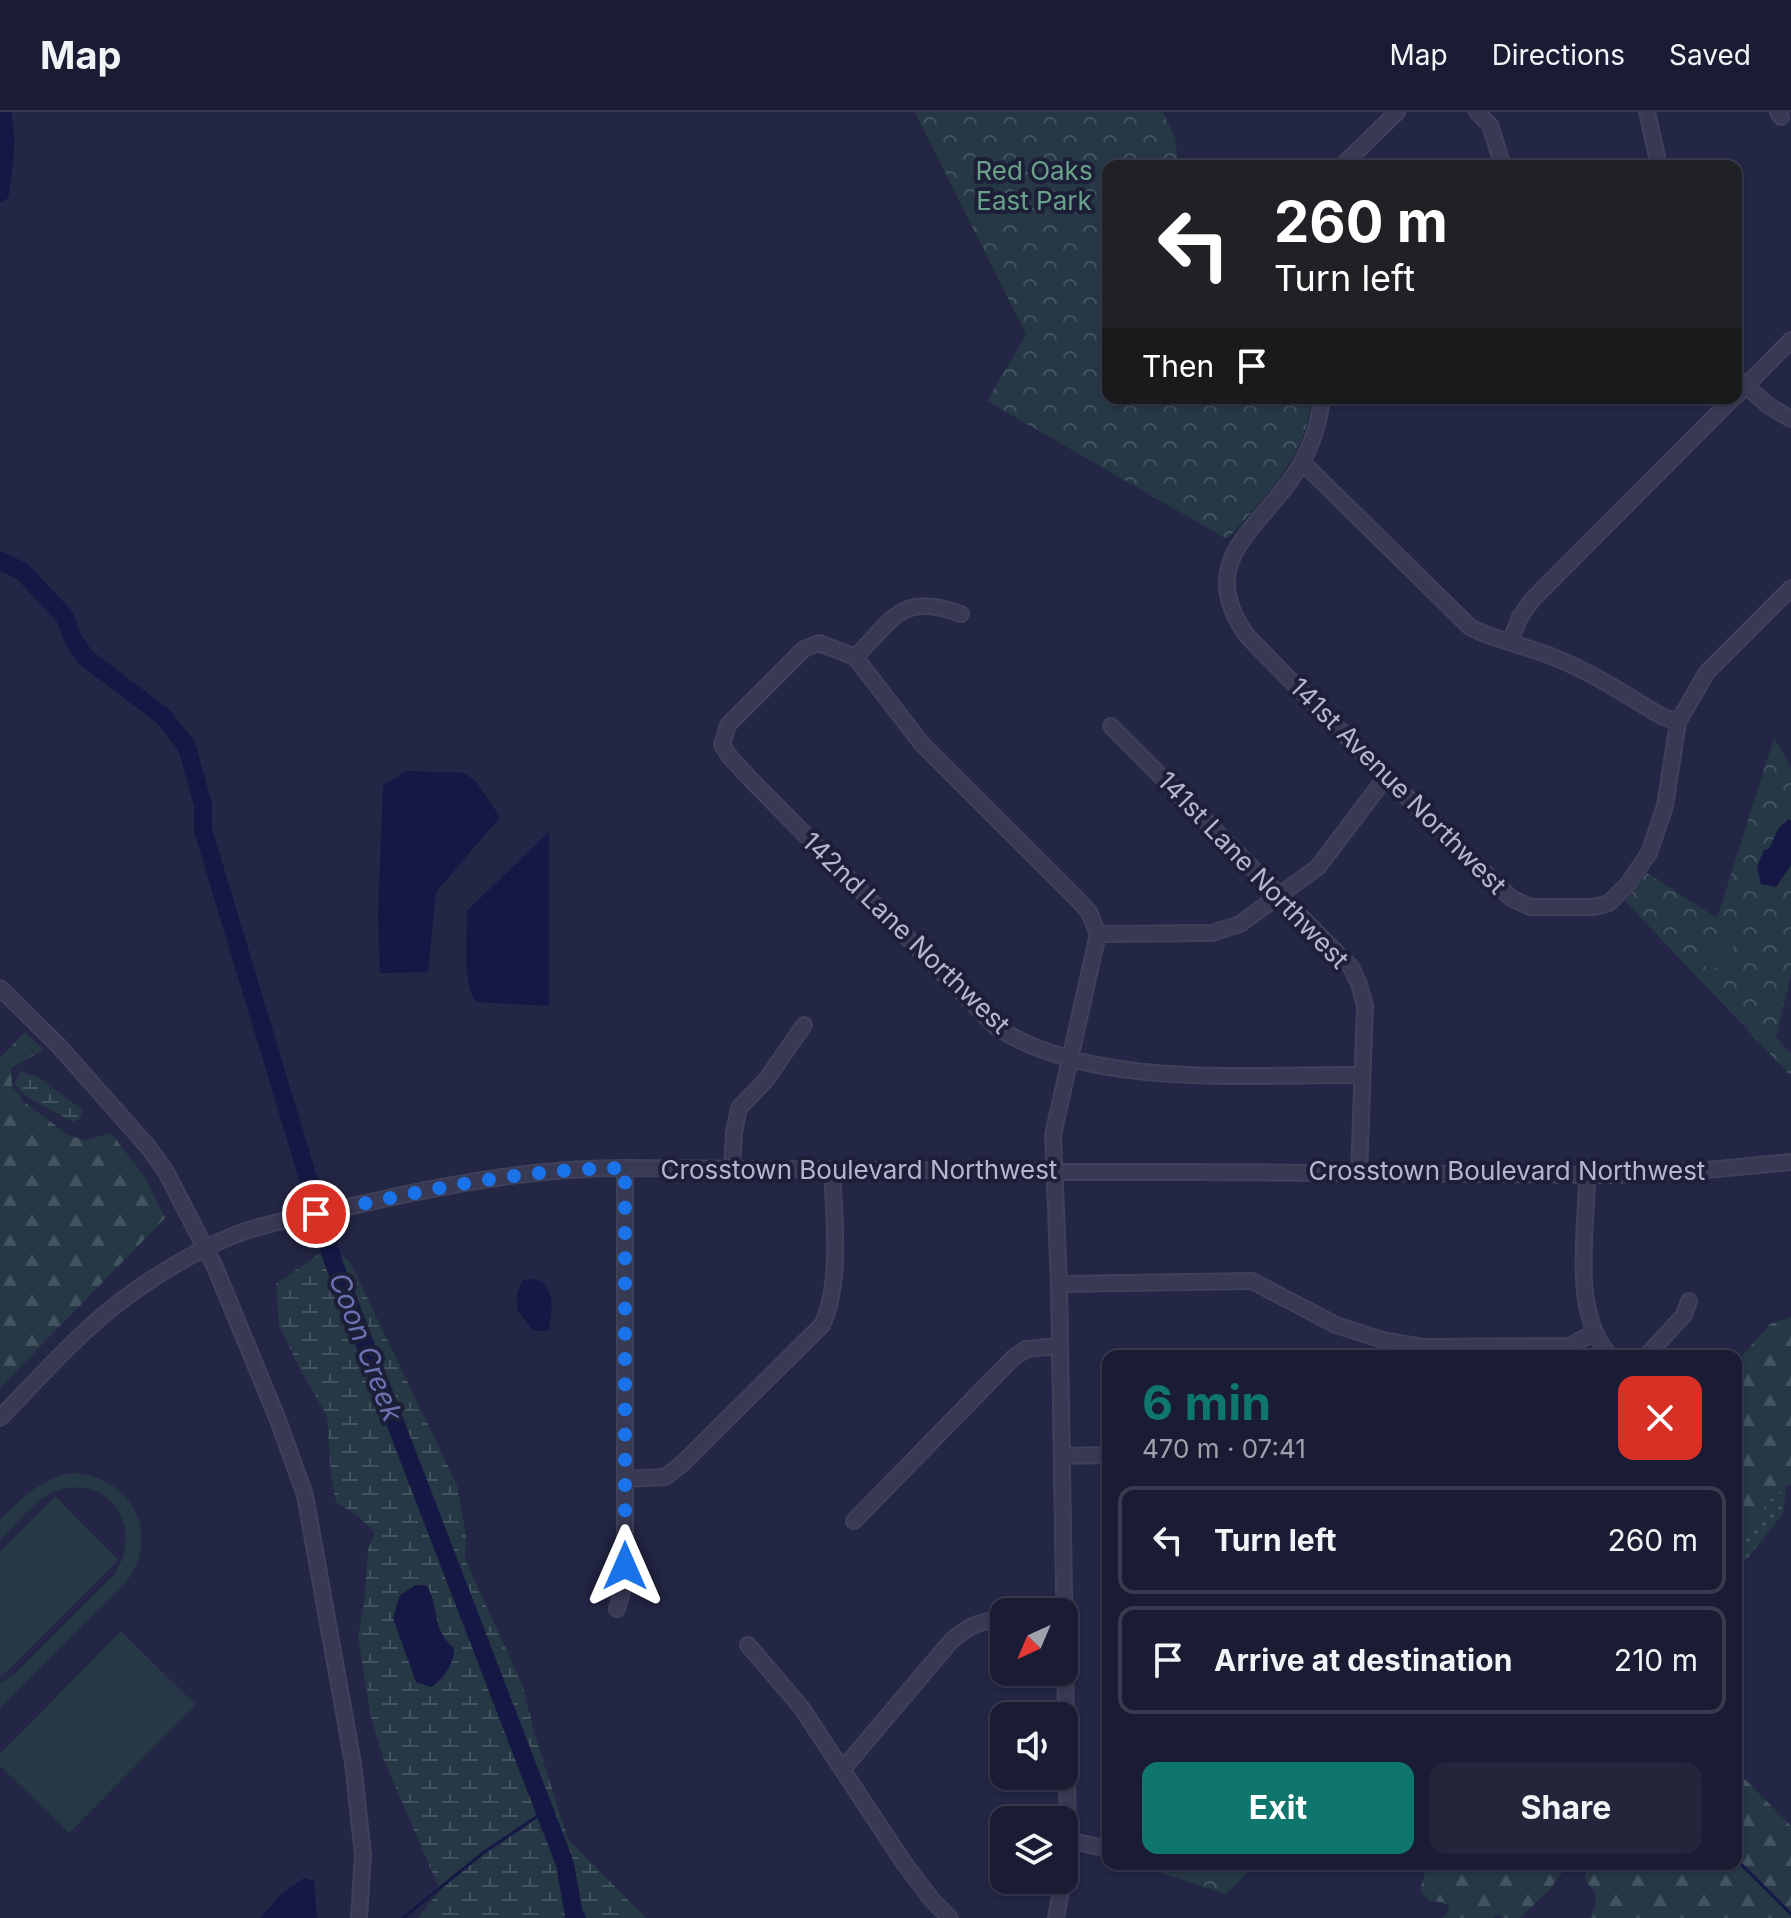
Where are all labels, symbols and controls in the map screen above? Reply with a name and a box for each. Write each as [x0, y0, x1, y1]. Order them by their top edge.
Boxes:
text: Map [40, 32, 121, 78]
text: Map [1389, 38, 1448, 72]
text: Directions [1492, 38, 1625, 72]
text: Saved [1669, 38, 1751, 72]
park label: Red Oaks East Park [975, 155, 1093, 216]
text: 260 m [1274, 188, 1448, 256]
icon: left [1142, 192, 1246, 296]
text: Turn left [1274, 256, 1415, 300]
icon: arrive [1230, 344, 1274, 388]
text: Then [1142, 348, 1214, 384]
street label: 141st Avenue Northwest [1284, 671, 1513, 900]
street label: 141st Lane Northwest [1151, 765, 1355, 974]
street label: 142nd Lane Northwest [796, 825, 1017, 1040]
street label: Crosstown Boulevard Northwest [661, 1154, 1057, 1185]
street label: Crosstown Boulevard Northwest [1309, 1155, 1705, 1186]
pin [282, 1180, 350, 1248]
icon: arrive [294, 1192, 338, 1236]
water label: Coon Creek [322, 1268, 410, 1427]
text: 6 min [1142, 1373, 1271, 1432]
button: close [1618, 1376, 1702, 1460]
text: 470 m · 07:41 [1142, 1433, 1306, 1464]
icon: left [1146, 1518, 1190, 1562]
text: Turn left [1214, 1522, 1336, 1558]
text: 260 m [1607, 1522, 1698, 1558]
position arrow [583, 1524, 667, 1608]
north arrow [990, 1598, 1078, 1686]
map controls [990, 1598, 1078, 1894]
icon: arrive [1146, 1638, 1190, 1682]
text: Arrive at destination [1214, 1642, 1512, 1678]
text: 210 m [1614, 1642, 1698, 1678]
button: sound [990, 1702, 1078, 1790]
button: Exit [1142, 1762, 1414, 1854]
button: Share [1430, 1762, 1702, 1854]
button: layers [990, 1806, 1078, 1894]

